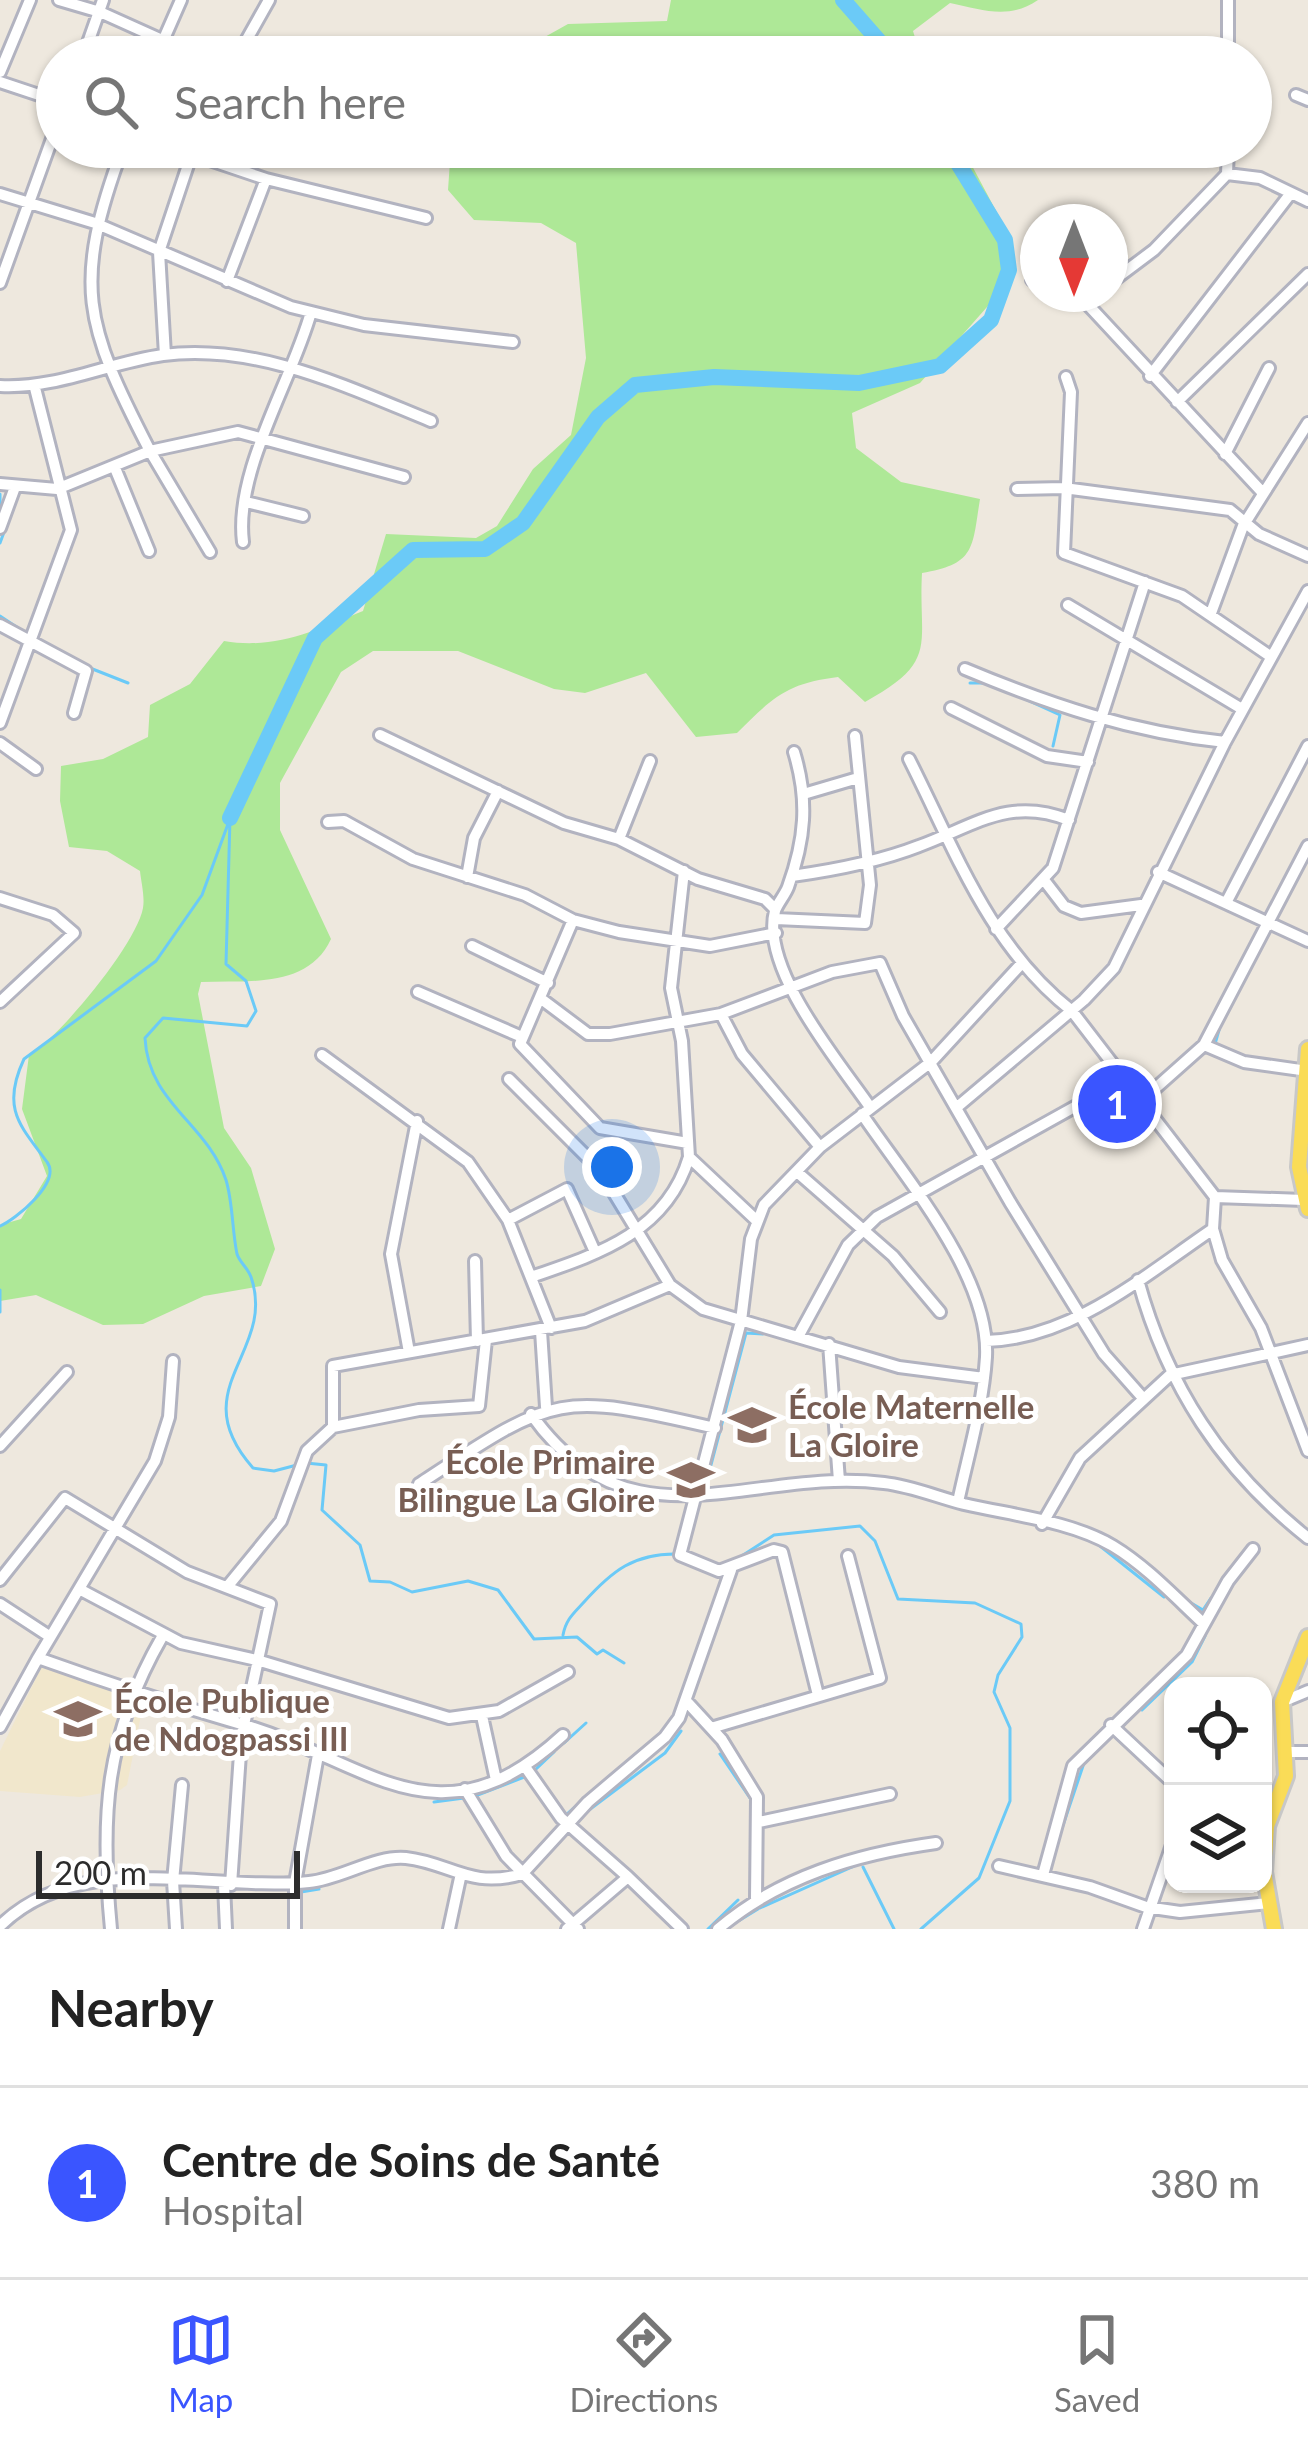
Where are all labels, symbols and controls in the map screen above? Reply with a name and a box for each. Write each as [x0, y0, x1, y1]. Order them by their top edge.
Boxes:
search box [36, 36, 1272, 168]
icon: search [78, 69, 144, 135]
text: Search here [174, 75, 406, 129]
north arrow [1020, 204, 1128, 312]
pin: 1 [1078, 1059, 1156, 1149]
your location [582, 1137, 642, 1197]
place label: École Maternelle La Gloire [788, 1386, 1034, 1464]
school or university icon: École Maternelle La Gloire [727, 1400, 777, 1450]
place label: École Primaire Bilingue La Gloire [398, 1441, 655, 1519]
school or university icon: École Primaire Bilingue La Gloire [666, 1455, 716, 1505]
map controls [1164, 1677, 1272, 1893]
button: locate [1164, 1677, 1272, 1785]
place label: École Publique de Ndogpassi III [114, 1680, 349, 1758]
school or university icon: École Publique de Ndogpassi III [53, 1694, 103, 1744]
button: layers [1164, 1785, 1272, 1893]
scale bar [36, 1845, 300, 1898]
text: 200 m [54, 1852, 147, 1892]
text: Nearby [48, 1977, 214, 2038]
text: Centre de Soins de Santé [162, 2133, 660, 2187]
text: 1 [76, 2160, 98, 2206]
text: 380 m [1150, 2160, 1260, 2206]
text: Hospital [162, 2187, 304, 2233]
tab: Map [168, 2307, 234, 2419]
tab: Directions [569, 2307, 718, 2419]
tab: Saved [1054, 2307, 1140, 2419]

